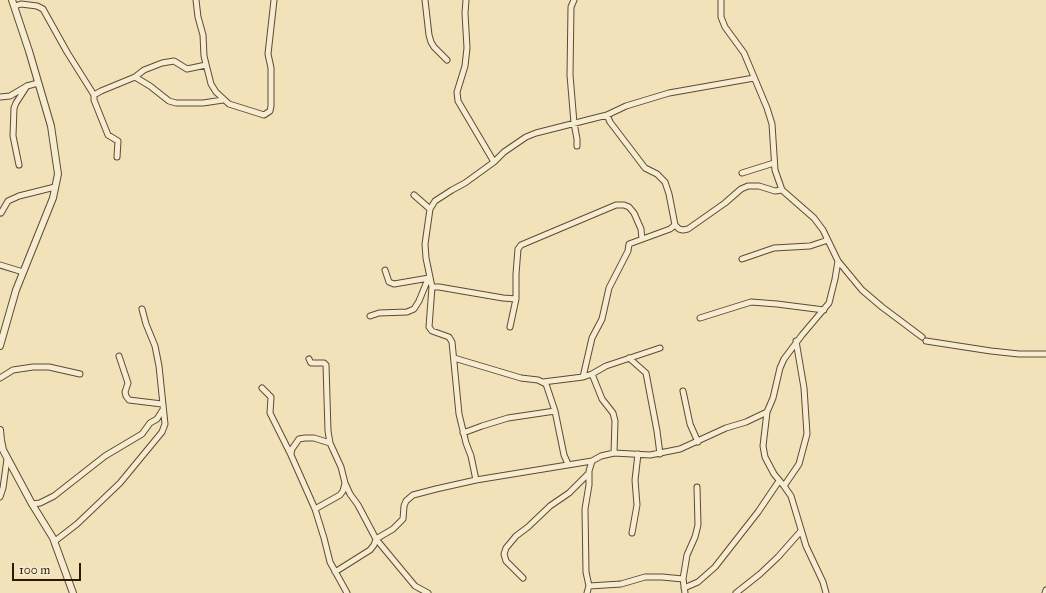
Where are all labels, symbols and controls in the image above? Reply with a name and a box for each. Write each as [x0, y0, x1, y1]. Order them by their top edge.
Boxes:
scale bar [14, 555, 83, 581]
text: 100 m [19, 563, 50, 577]

